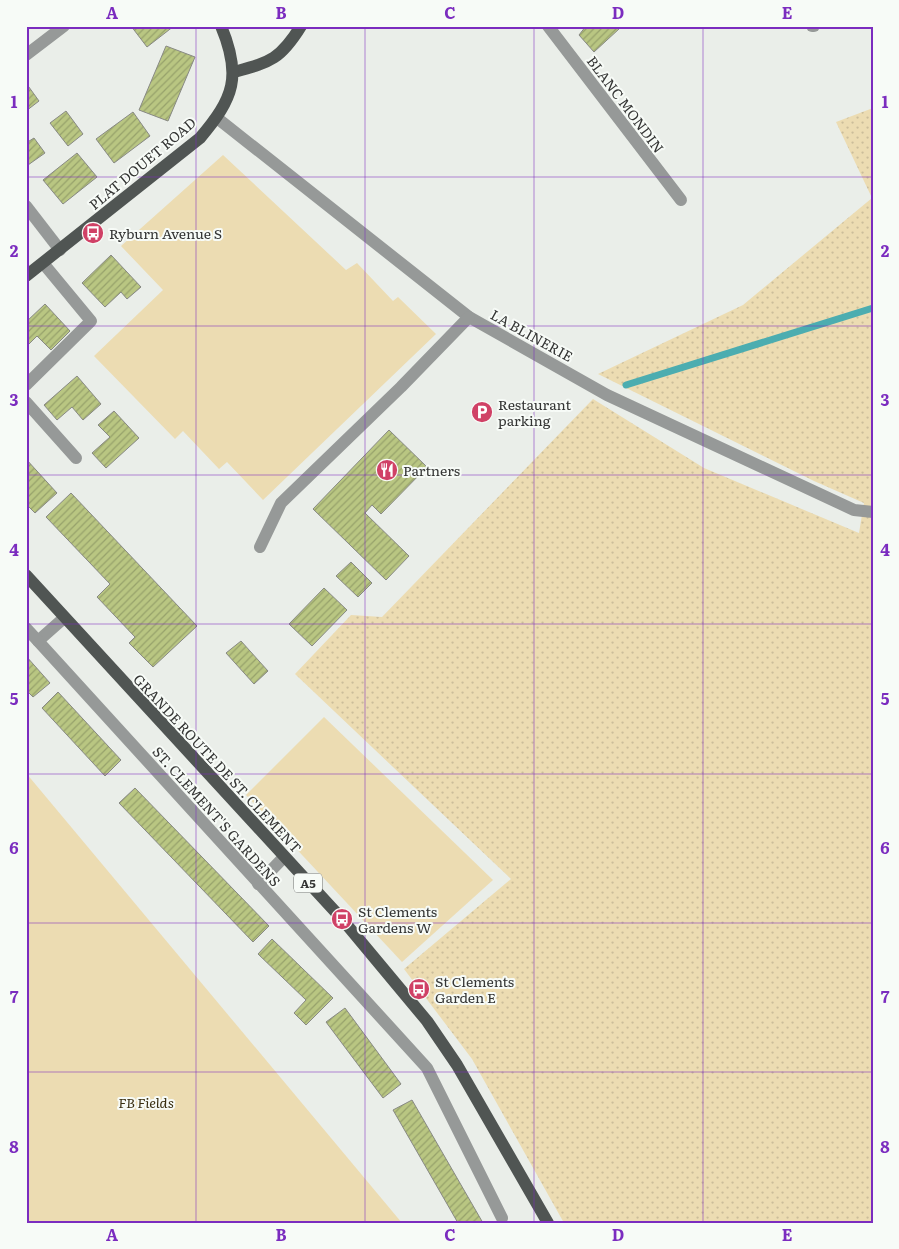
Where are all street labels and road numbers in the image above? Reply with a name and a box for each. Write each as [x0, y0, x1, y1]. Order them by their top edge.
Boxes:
street label: BLANC MONDIN [583, 51, 669, 157]
street label: PLAT DOUET ROAD [84, 112, 200, 214]
street label: LA BLINERIE [487, 304, 577, 366]
street label: GRANDE ROUTE DE ST. CLEMENT [129, 669, 307, 857]
street label: ST. CLEMENT'S GARDENS [149, 742, 285, 890]
road number: A5 [294, 874, 322, 892]

